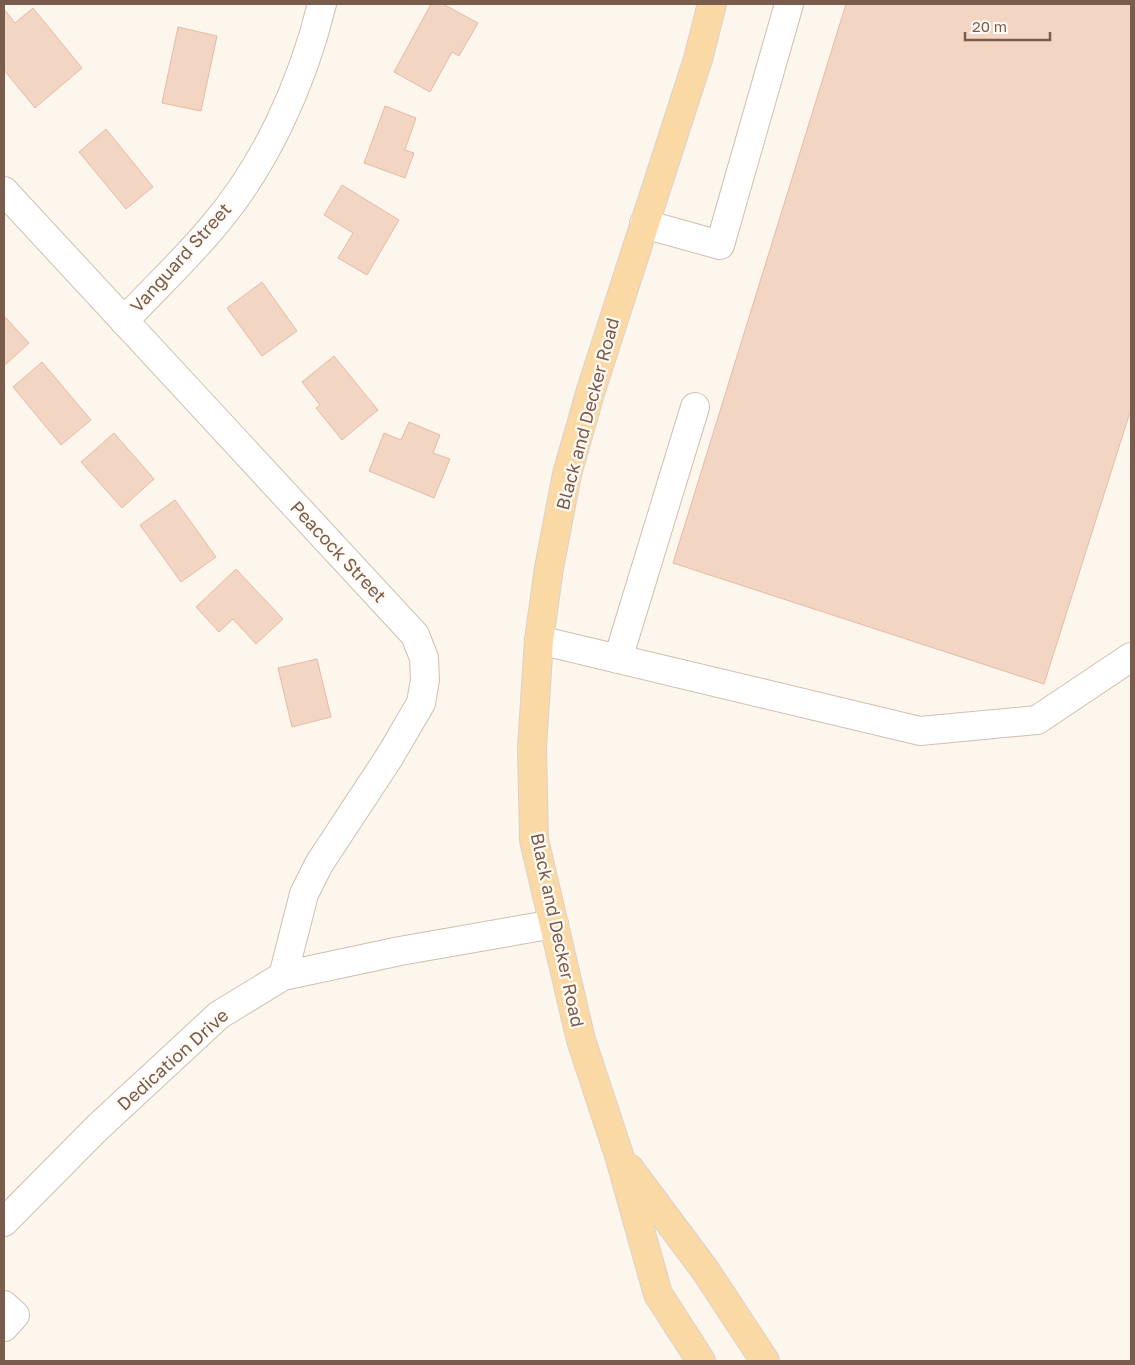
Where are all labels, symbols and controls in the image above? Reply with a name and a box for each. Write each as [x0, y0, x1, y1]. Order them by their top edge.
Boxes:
scale bar [965, 10, 1050, 42]
text: 20 m [972, 17, 1007, 35]
street label: Vanguard Street [125, 198, 235, 317]
street label: Black and Decker Road [551, 315, 623, 512]
street label: Peacock Street [286, 496, 391, 607]
street label: Black and Decker Road [527, 831, 589, 1029]
street label: Dedication Drive [112, 1004, 232, 1115]

